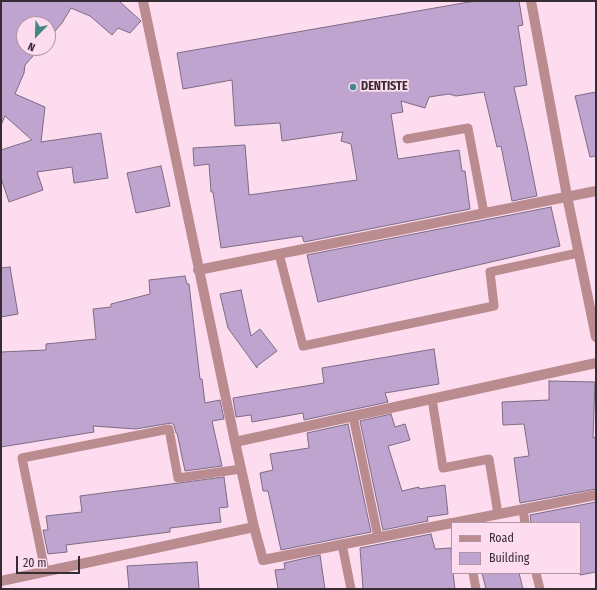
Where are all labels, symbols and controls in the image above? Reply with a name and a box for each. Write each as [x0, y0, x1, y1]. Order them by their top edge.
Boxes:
north arrow [16, 16, 56, 56]
text: N [26, 39, 37, 54]
place label: DENTISTE [361, 80, 408, 94]
marker: DENTISTE [348, 82, 358, 92]
legend [451, 522, 581, 574]
text: Road [489, 531, 514, 545]
scale bar [18, 548, 82, 574]
text: Building [489, 551, 529, 565]
text: 20 m [23, 556, 47, 570]

